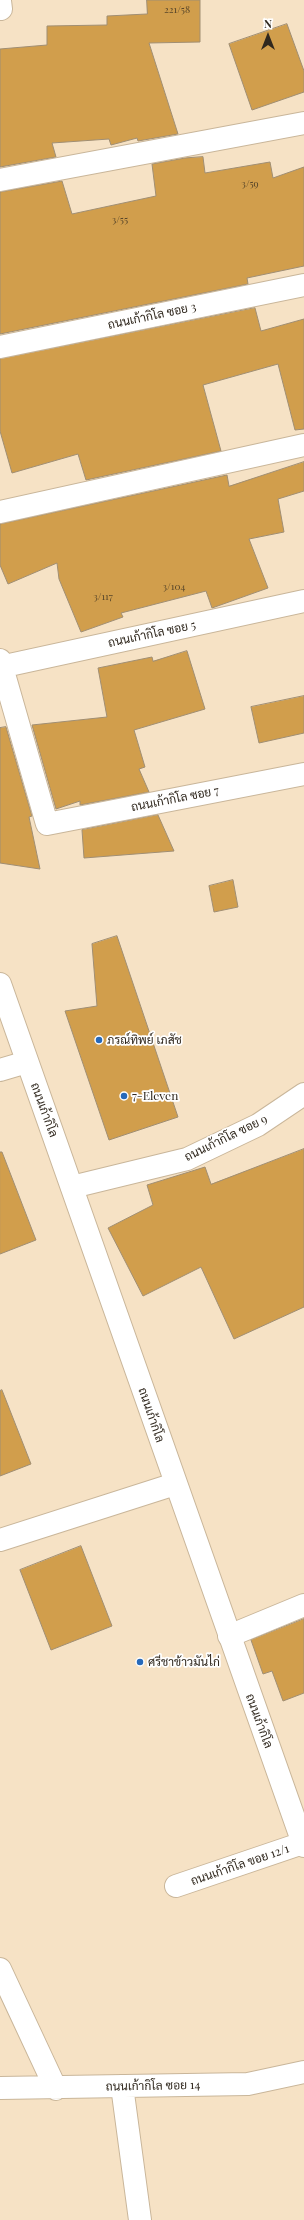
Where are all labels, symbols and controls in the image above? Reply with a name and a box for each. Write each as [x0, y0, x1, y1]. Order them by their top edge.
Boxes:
house number: 221/58 [164, 4, 190, 16]
north arrow [248, 16, 288, 56]
text: N [264, 16, 272, 31]
house number: 3/59 [241, 178, 259, 190]
house number: 3/55 [112, 214, 128, 226]
street label: ถนนเก้ากิโล ซอย 3 [107, 300, 197, 332]
house number: 3/104 [163, 581, 185, 593]
house number: 3/117 [93, 591, 113, 603]
street label: ถนนเก้ากิโล ซอย 5 [107, 618, 197, 650]
street label: ถนนเก้ากิโล ซอย 7 [130, 783, 220, 815]
place label: ภรณ์ทิพย์ เภสัช [107, 1033, 182, 1047]
marker: ภรณ์ทิพย์ เภสัช [94, 1035, 104, 1045]
street label: ถนนเก้ากิโล [27, 1081, 61, 1139]
place label: 7-Eleven [132, 1089, 178, 1103]
marker: 7-Eleven [119, 1091, 129, 1101]
street label: ถนนเก้ากิโล ซอย 9 [182, 1112, 270, 1164]
street label: ถนนเก้ากิโล [135, 1386, 167, 1444]
place label: ศรีชาข้าวมันไก่ [148, 1655, 220, 1669]
marker: ศรีชาข้าวมันไก่ [135, 1657, 145, 1667]
street label: ถนนเก้ากิโล [242, 1692, 276, 1750]
street label: ถนนเก้ากิโล ขอย 12/1 [189, 1841, 291, 1889]
street label: ถนนเก้ากิโล ซอย 14 [105, 2078, 201, 2094]

